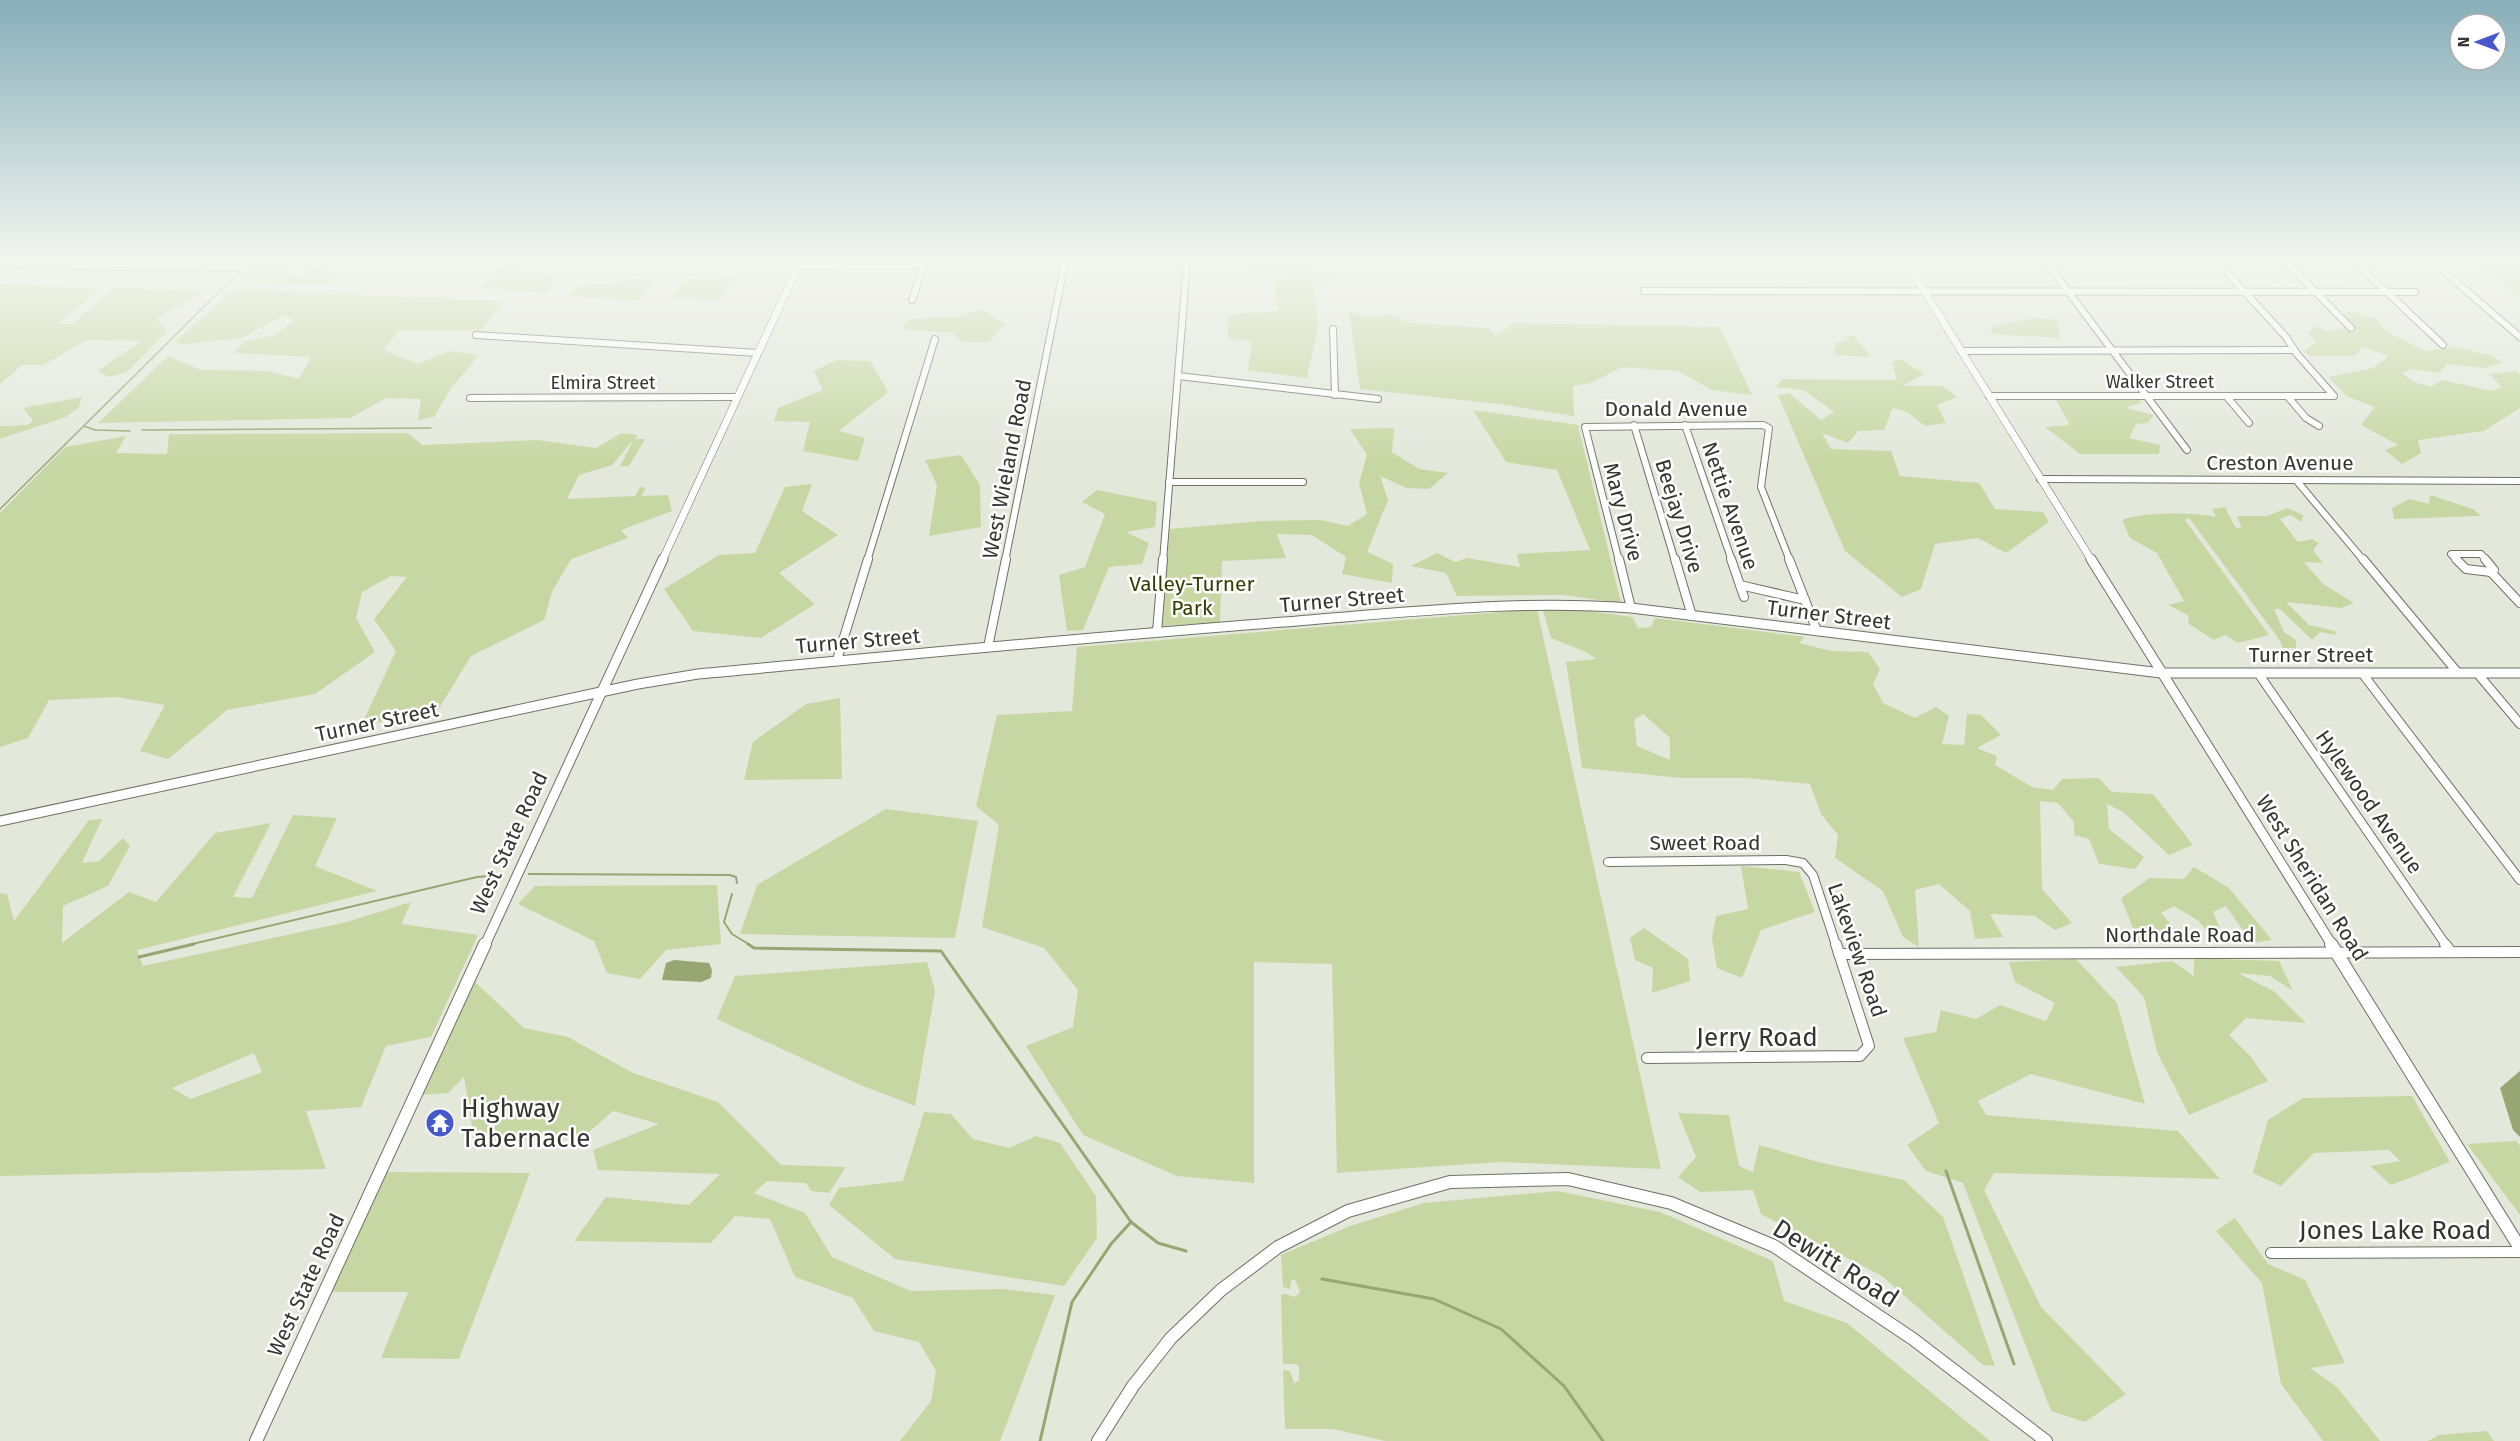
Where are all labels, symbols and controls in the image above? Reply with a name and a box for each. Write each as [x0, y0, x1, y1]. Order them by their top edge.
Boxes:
north arrow [2448, 12, 2508, 72]
text: N [2454, 37, 2473, 47]
street label: Walker Street [2106, 371, 2215, 393]
street label: Elmira Street [551, 372, 656, 394]
street label: West Wieland Road [977, 377, 1037, 561]
street label: Donald Avenue [1604, 396, 1748, 422]
street label: Nettie Avenue [1696, 439, 1764, 573]
street label: Creston Avenue [2206, 450, 2354, 476]
street label: Beejay Drive [1649, 456, 1709, 576]
street label: Mary Drive [1597, 460, 1649, 564]
park label: Valley-Turner Park [1129, 571, 1255, 621]
street label: Turner Street [1279, 582, 1406, 618]
street label: Turner Street [1766, 594, 1893, 636]
street label: Turner Street [795, 623, 922, 659]
street label: Turner Street [2249, 642, 2374, 668]
street label: Turner Street [313, 696, 441, 748]
street label: Hylewood Avenue [2310, 725, 2428, 879]
street label: West State Road [465, 767, 553, 919]
street label: West Sheridan Road [2250, 790, 2374, 966]
street label: Sweet Road [1650, 830, 1760, 856]
street label: Lakeview Road [1822, 879, 1892, 1021]
street label: Northdale Road [2105, 922, 2255, 948]
street label: Jerry Road [1696, 1022, 1818, 1053]
place label: Highway Tabernacle [461, 1093, 590, 1154]
temple icon: Highway Tabernacle [424, 1107, 456, 1139]
street label: West State Road [262, 1209, 350, 1361]
street label: Dewitt Road [1767, 1213, 1904, 1314]
street label: Jones Lake Road [2299, 1215, 2491, 1246]

